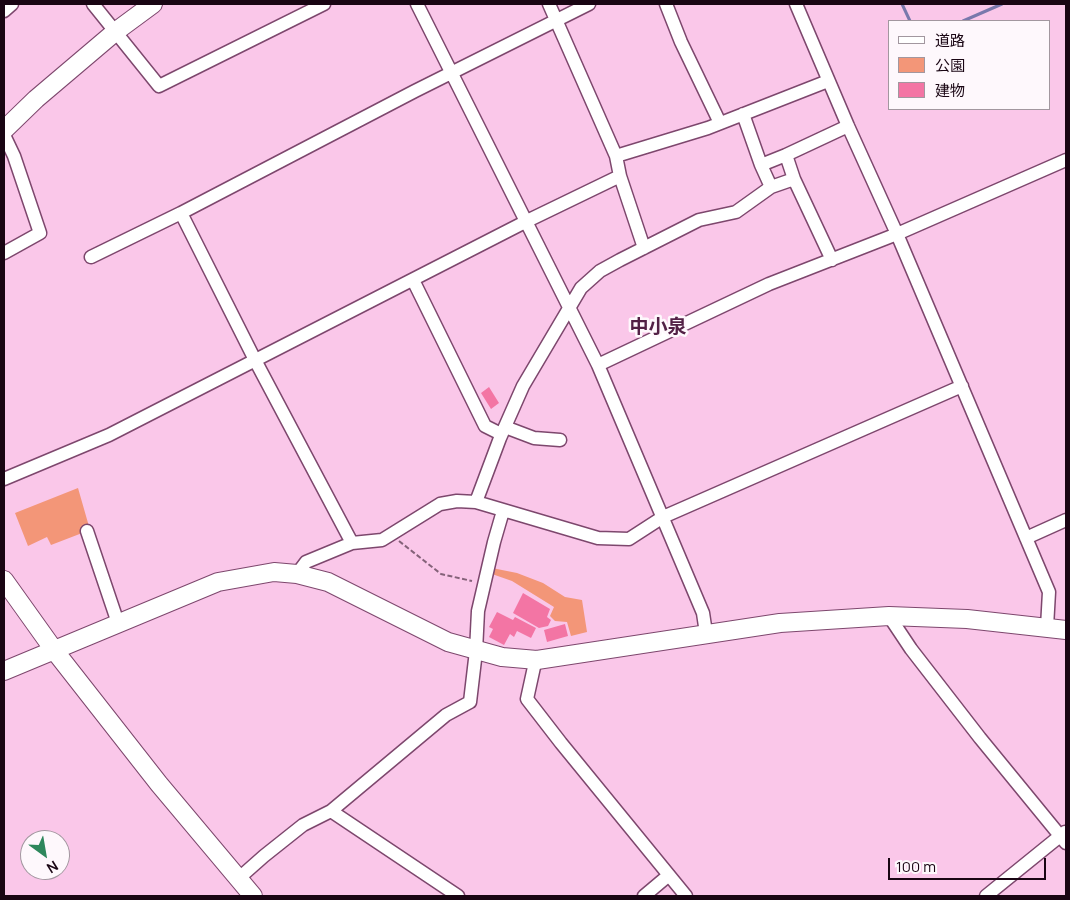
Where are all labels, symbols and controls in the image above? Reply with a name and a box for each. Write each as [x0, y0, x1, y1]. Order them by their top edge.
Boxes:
legend [888, 20, 1050, 110]
text: 道路 [935, 30, 965, 51]
text: 公園 [935, 55, 965, 76]
text: 建物 [935, 80, 965, 101]
district label: 中小泉 [630, 317, 686, 339]
north arrow [20, 830, 70, 880]
scale bar [890, 848, 1048, 880]
text: 100 m [896, 856, 936, 877]
text: N [43, 857, 62, 878]

